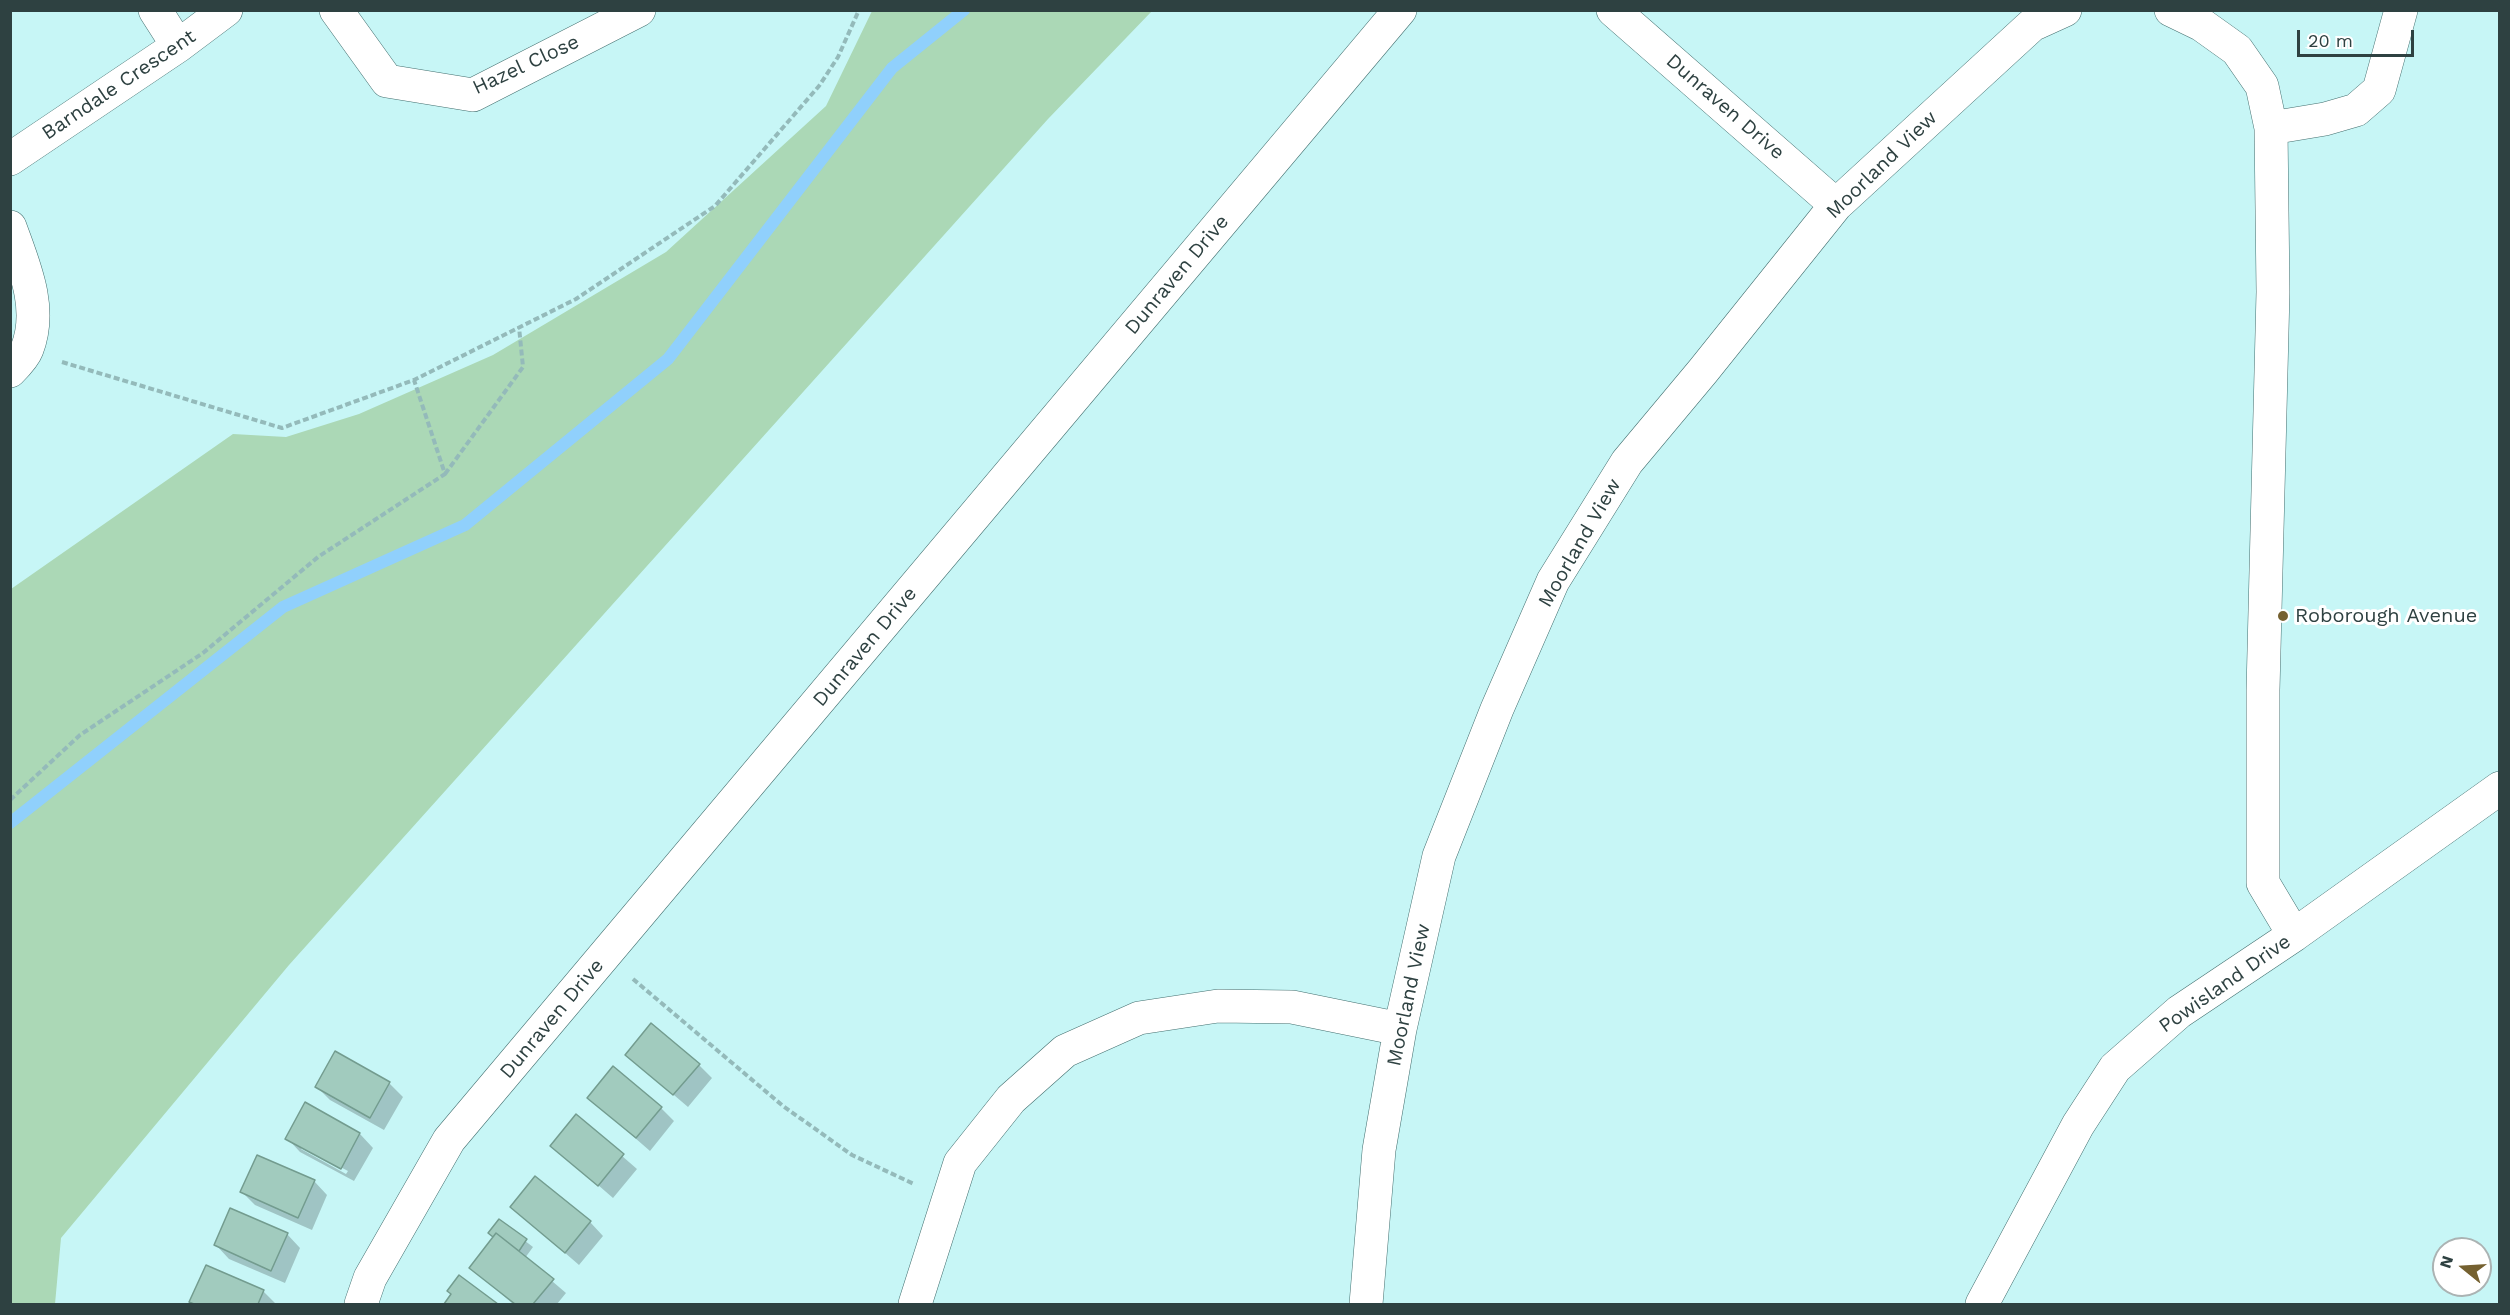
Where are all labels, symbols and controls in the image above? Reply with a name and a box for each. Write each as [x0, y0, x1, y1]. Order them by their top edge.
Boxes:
scale bar [2300, 18, 2417, 56]
street label: Barndale Crescent [38, 25, 200, 145]
street label: Hazel Close [469, 30, 583, 100]
text: 20 m [2308, 30, 2353, 51]
street label: Dunraven Drive [1661, 49, 1789, 165]
street label: Moorland View [1822, 106, 1942, 224]
street label: Dunraven Drive [1120, 210, 1234, 340]
street label: Moorland View [1533, 474, 1627, 612]
street label: Dunraven Drive [808, 582, 922, 712]
place label: Roborough Avenue [2295, 604, 2477, 628]
marker: Roborough Avenue [2276, 609, 2290, 623]
street label: Moorland View [1382, 922, 1436, 1068]
street label: Powisland Drive [2155, 930, 2295, 1038]
street label: Dunraven Drive [495, 954, 609, 1084]
north arrow [2432, 1237, 2492, 1297]
text: N [2435, 1253, 2457, 1270]

